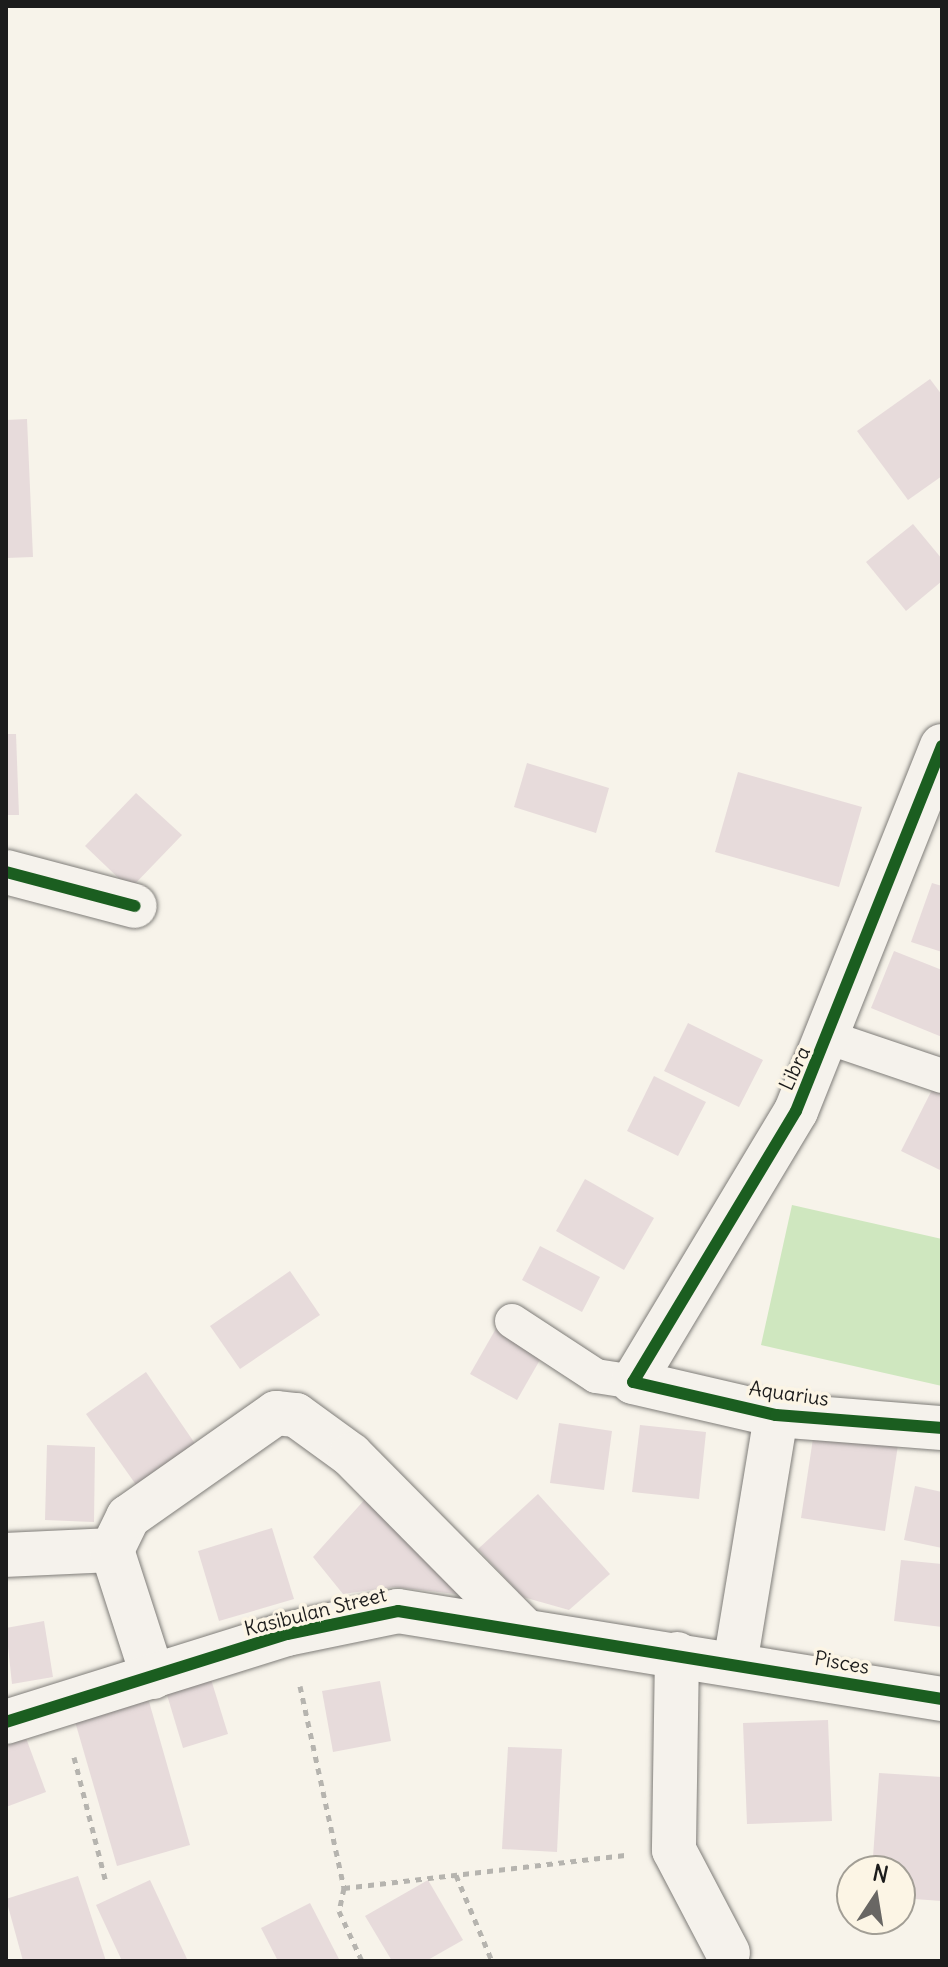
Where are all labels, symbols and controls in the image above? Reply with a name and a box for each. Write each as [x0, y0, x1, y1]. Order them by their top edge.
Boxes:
street label: Libra [773, 1042, 815, 1094]
street label: Aquarius [748, 1376, 830, 1410]
street label: Kasibulan Street [241, 1582, 389, 1640]
street label: Pisces [813, 1645, 871, 1679]
north arrow [836, 1855, 916, 1935]
text: N [870, 1858, 891, 1889]

